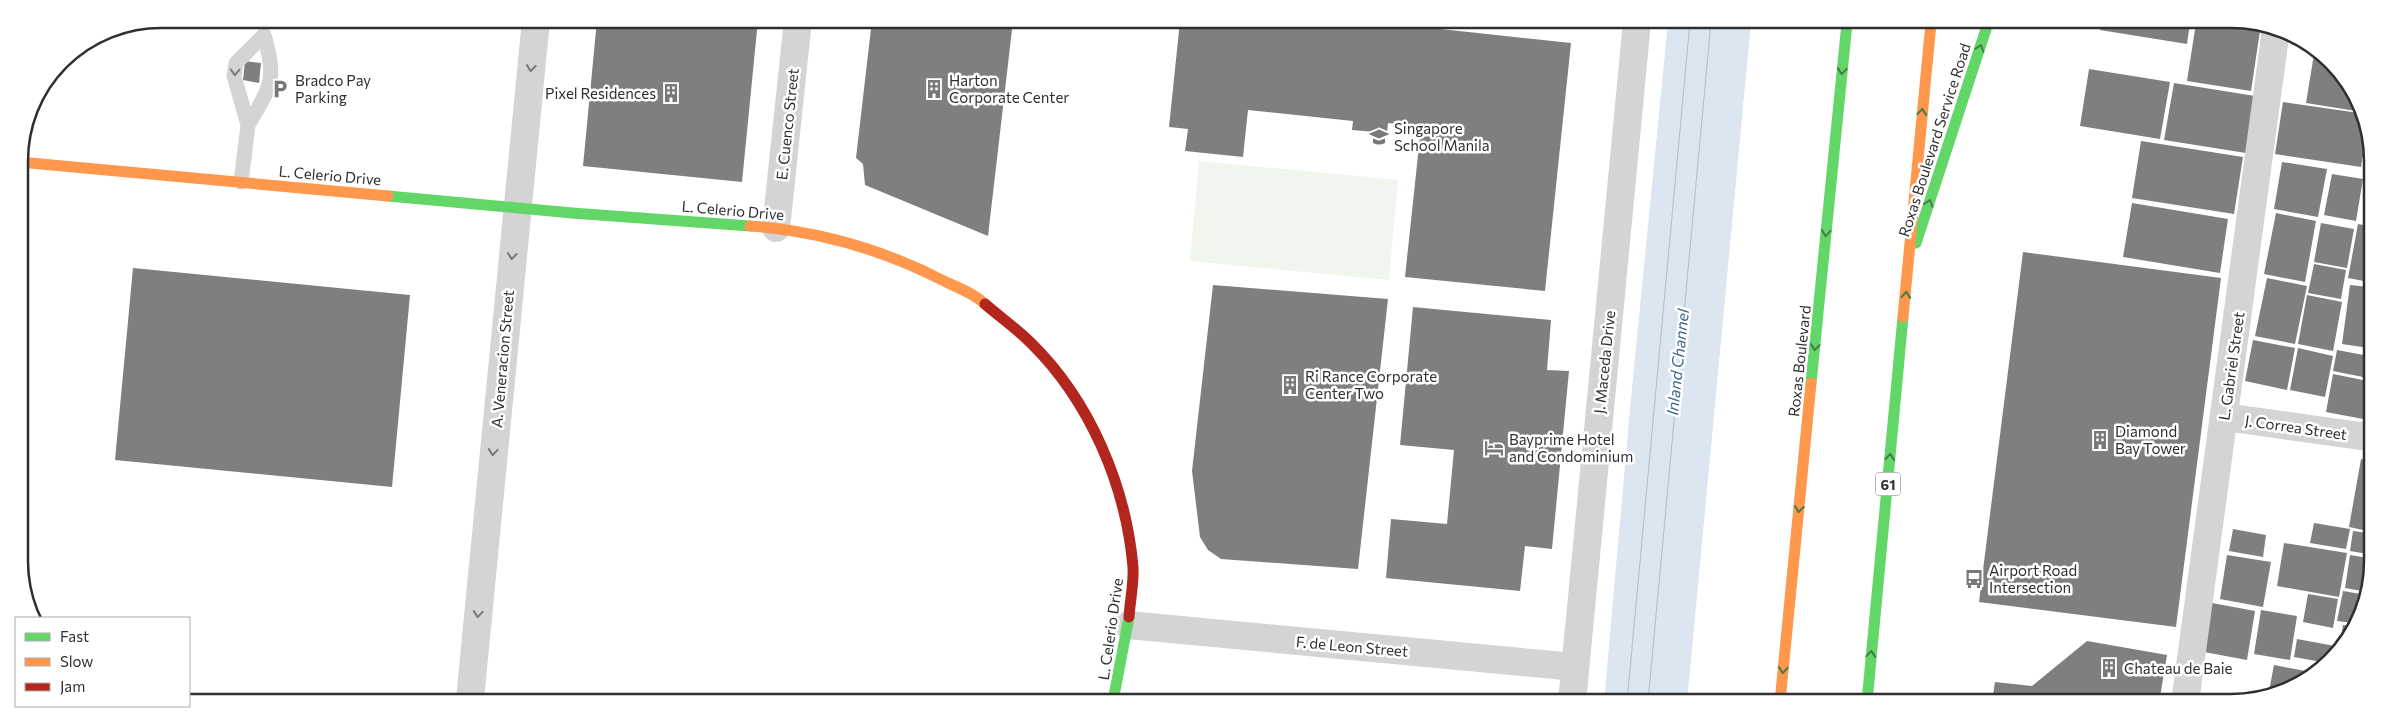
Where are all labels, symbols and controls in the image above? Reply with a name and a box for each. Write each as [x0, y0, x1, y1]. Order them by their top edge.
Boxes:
street label: Roxas Boulevard Service Road [1894, 41, 1974, 239]
one-way arrow [1974, 44, 1984, 53]
one-way arrow [526, 64, 537, 72]
street label: E. Cuenco Street [772, 67, 802, 181]
one-way arrow [1837, 67, 1848, 75]
one-way arrow [230, 68, 241, 76]
place label: Bradco Pay Parking [295, 71, 371, 106]
place label: Harton Corporate Center [949, 71, 1069, 106]
parking icon: Bradco Pay Parking [269, 78, 291, 100]
building icon: Harton Corporate Center [923, 78, 945, 100]
building icon: Pixel Residences [660, 82, 682, 104]
place label: Pixel Residences [545, 84, 656, 102]
one-way arrow [1917, 108, 1928, 116]
place label: Singapore School Manila [1394, 119, 1490, 154]
school or university icon: Singapore School Manila [1368, 126, 1390, 148]
street label: L. Celerio Drive [278, 162, 382, 188]
street label: L. Celerio Drive [681, 197, 785, 223]
one-way arrow [1923, 199, 1933, 207]
one-way arrow [1821, 229, 1832, 237]
one-way arrow [507, 252, 518, 260]
street label: A. Veneracion Street [487, 289, 517, 429]
one-way arrow [1900, 291, 1911, 299]
street label: Roxas Boulevard [1784, 304, 1814, 418]
water label: Inland Channel [1662, 307, 1692, 416]
street label: J. Maceda Drive [1590, 309, 1618, 415]
street label: L. Gabriel Street [2214, 310, 2248, 422]
one-way arrow [1810, 343, 1821, 351]
place label: Ri Rance Corporate Center Two [1305, 367, 1437, 402]
building icon: Ri Rance Corporate Center Two [1279, 374, 1301, 396]
street label: J. Correa Street [2244, 411, 2348, 443]
place label: Diamond Bay Tower [2115, 422, 2186, 457]
building icon: Diamond Bay Tower [2089, 429, 2111, 451]
place label: Bayprime Hotel and Condominium [1509, 430, 1633, 465]
hotel icon: Bayprime Hotel and Condominium [1483, 437, 1505, 459]
one-way arrow [488, 449, 499, 457]
one-way arrow [1884, 453, 1895, 461]
road number: 61 [1876, 472, 1900, 496]
one-way arrow [1794, 505, 1805, 513]
place label: Airport Road Intersection [1989, 561, 2077, 596]
bus stop icon: Airport Road Intersection [1963, 568, 1985, 590]
street label: L. Celerio Drive [1094, 577, 1126, 681]
one-way arrow [473, 610, 484, 618]
legend [15, 617, 190, 707]
text: Fast [60, 627, 89, 645]
street label: F. de Leon Street [1295, 632, 1409, 660]
one-way arrow [1865, 649, 1876, 657]
text: Slow [60, 652, 93, 670]
building icon: Chateau de Baie [2098, 657, 2120, 679]
place label: Chateau de Baie [2124, 659, 2233, 677]
one-way arrow [1778, 667, 1789, 675]
text: Jam [60, 677, 85, 695]

